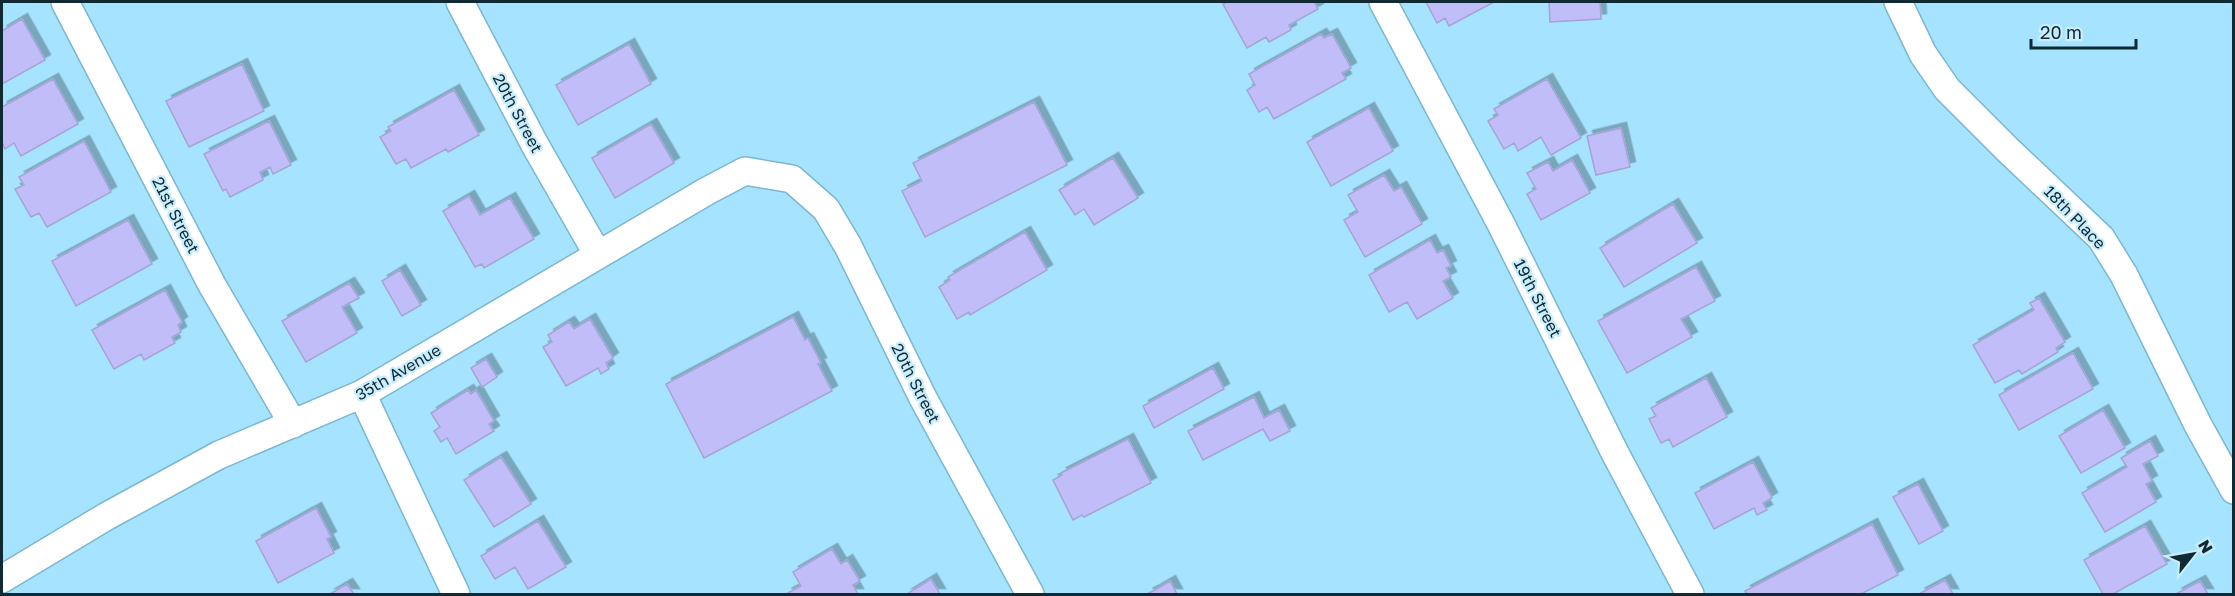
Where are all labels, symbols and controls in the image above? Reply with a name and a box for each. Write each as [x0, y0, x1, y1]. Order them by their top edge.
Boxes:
scale bar [2031, 12, 2136, 50]
text: 20 m [2040, 21, 2082, 43]
street label: 20th Street [489, 70, 547, 156]
street label: 21st Street [148, 173, 204, 257]
street label: 18th Place [2040, 181, 2110, 253]
street label: 19th Street [1510, 256, 1566, 340]
street label: 35th Avenue [352, 339, 444, 405]
street label: 20th Street [887, 340, 945, 426]
north arrow [2163, 524, 2223, 584]
text: N [2194, 536, 2218, 557]

